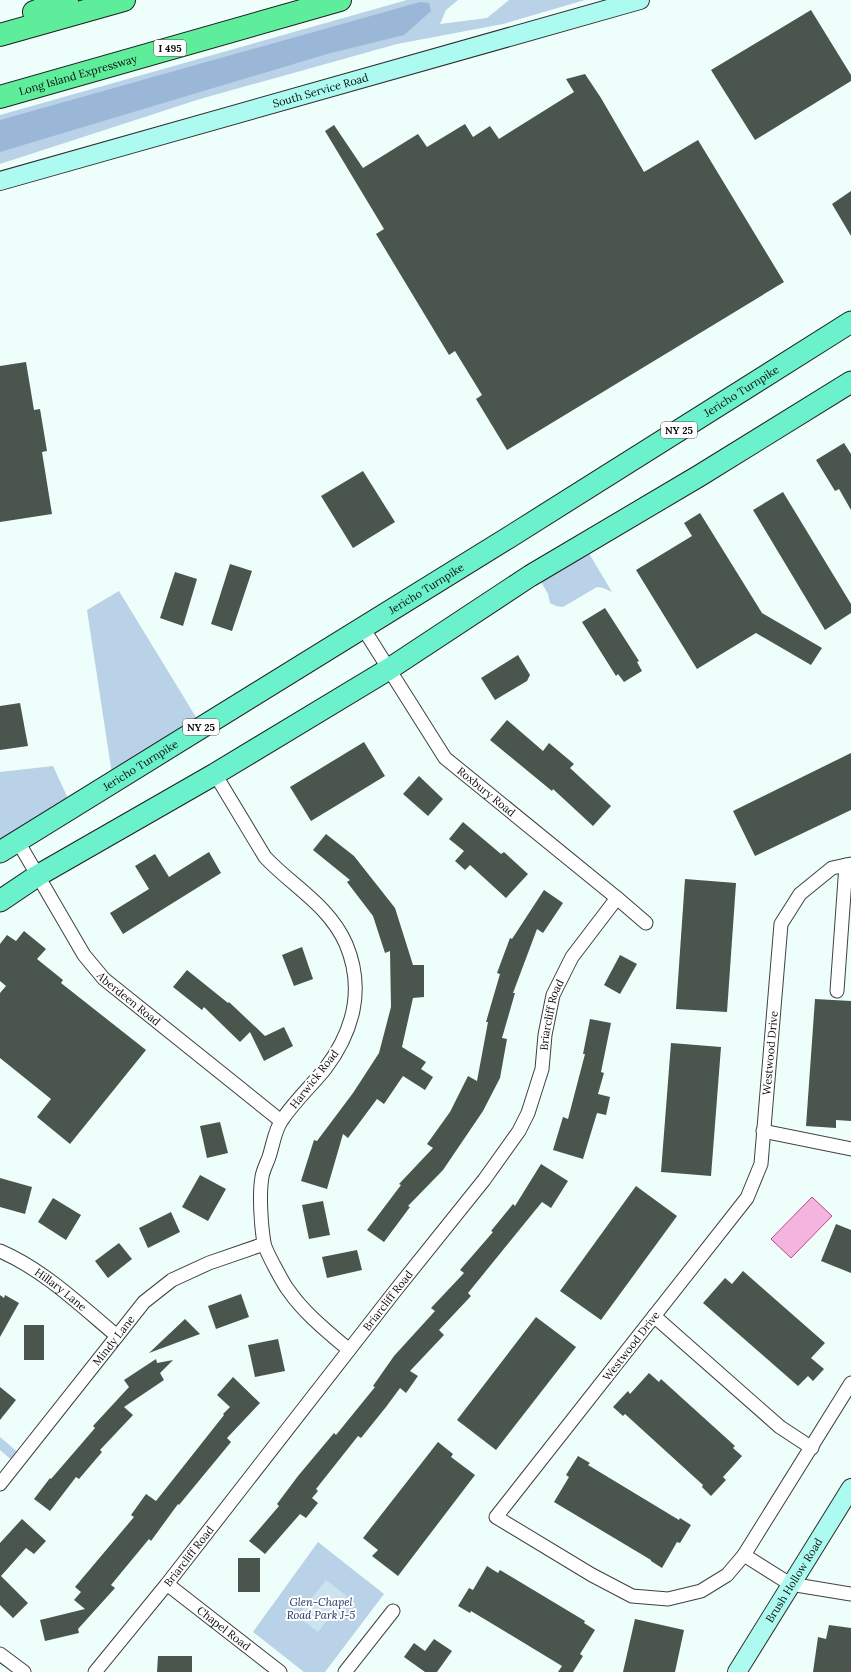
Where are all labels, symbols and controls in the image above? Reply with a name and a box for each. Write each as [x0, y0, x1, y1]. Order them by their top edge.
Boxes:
road number: I 495 [154, 40, 186, 56]
street label: Long Island Expressway [17, 51, 139, 98]
street label: South Service Road [271, 70, 370, 111]
street label: Jericho Turnpike [700, 362, 782, 420]
road number: NY 25 [661, 422, 697, 438]
street label: Jericho Turnpike [385, 560, 466, 618]
road number: NY 25 [183, 719, 219, 735]
street label: Jericho Turnpike [99, 737, 181, 794]
street label: Roxbury Road [454, 764, 519, 820]
street label: Aberdeen Road [93, 968, 164, 1029]
street label: Briarcliff Road [537, 976, 567, 1051]
street label: Westwood Drive [759, 1010, 781, 1096]
street label: Harwick Road [287, 1046, 342, 1111]
street label: Hillary Lane [32, 1265, 89, 1314]
street label: Briarcliff Road [360, 1267, 416, 1334]
street label: Westwood Drive [599, 1308, 663, 1384]
street label: Mindy Lane [89, 1313, 138, 1368]
street label: Briarcliff Road [161, 1523, 217, 1589]
street label: Brush Hollow Road [762, 1535, 826, 1625]
park label: Glen-Chapel Road Park J-5 [287, 1595, 355, 1622]
street label: Chapel Road [194, 1603, 254, 1654]

